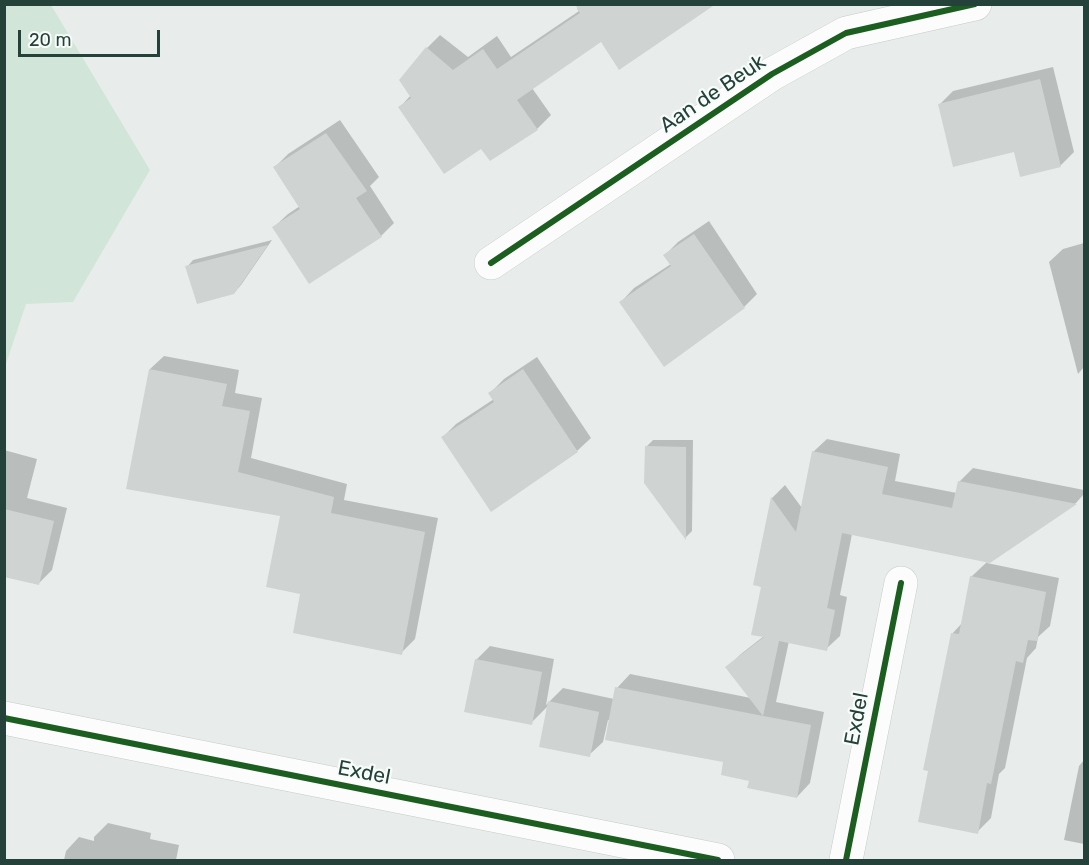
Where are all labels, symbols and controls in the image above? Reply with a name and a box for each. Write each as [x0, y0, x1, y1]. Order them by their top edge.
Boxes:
scale bar [21, 18, 164, 56]
text: 20 m [29, 29, 71, 51]
street label: Aan de Beuk [655, 49, 771, 139]
street label: Exdel [840, 691, 874, 747]
street label: Exdel [336, 756, 392, 790]

